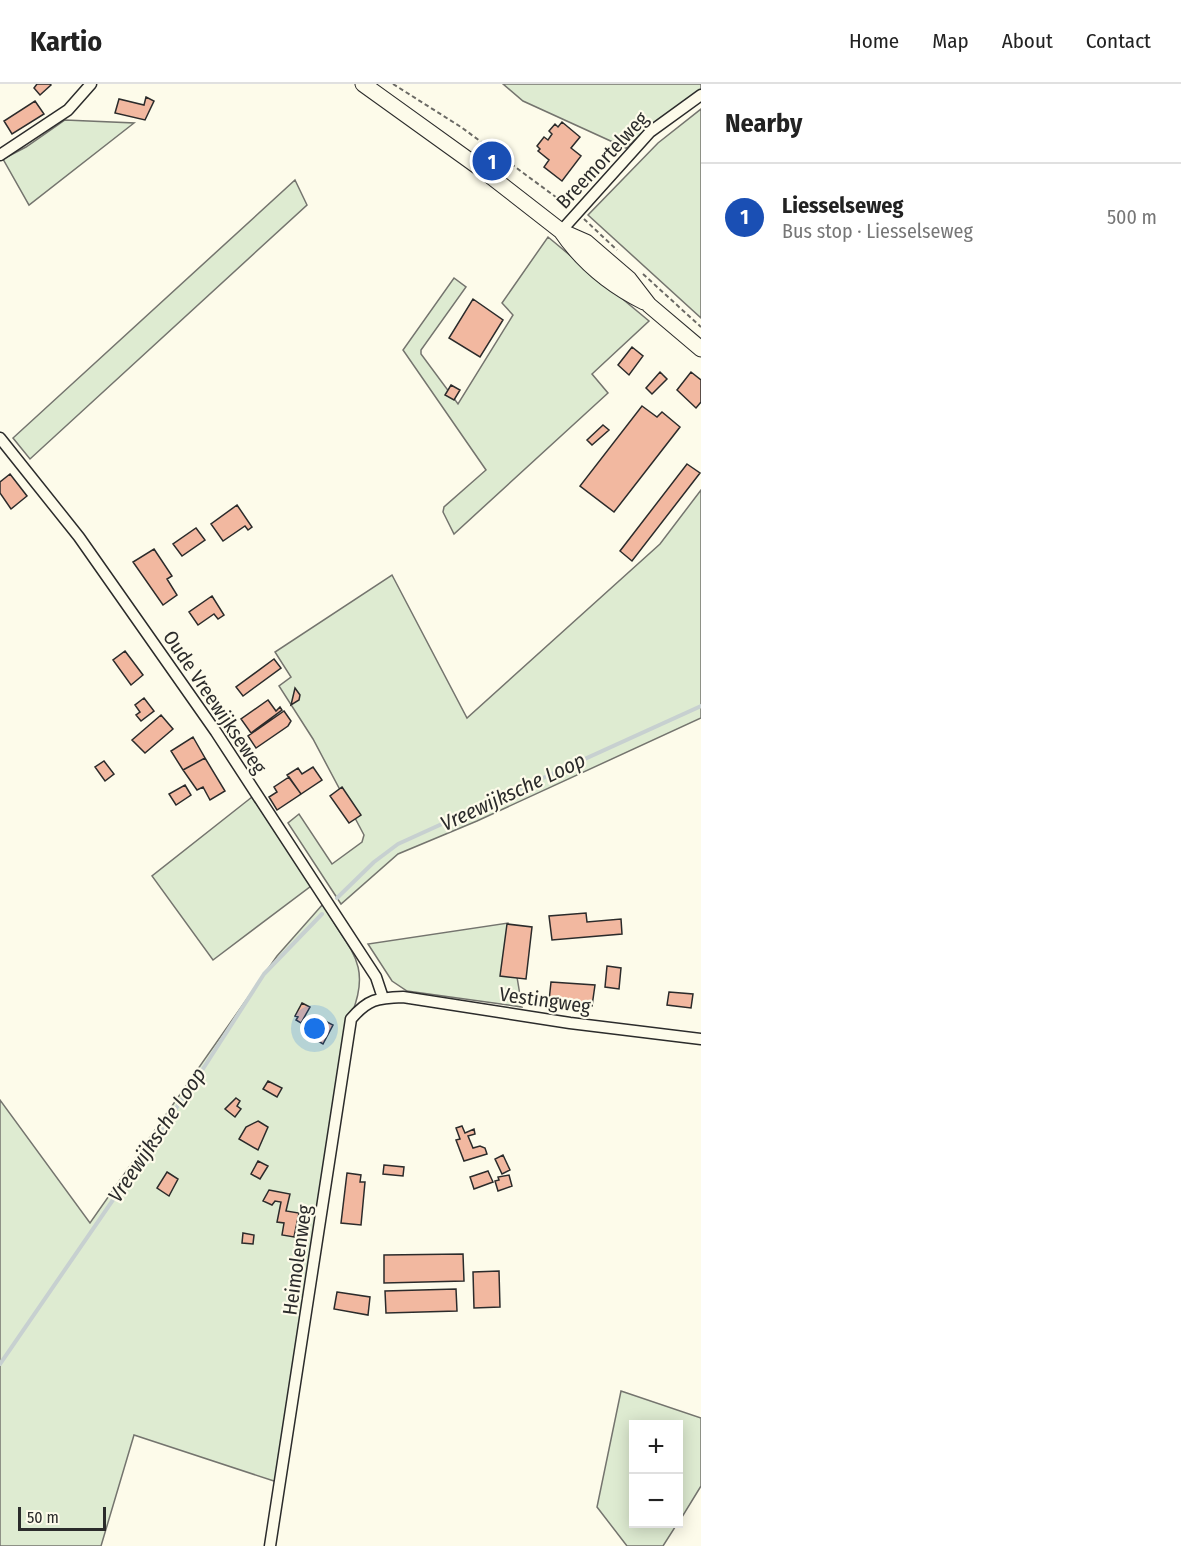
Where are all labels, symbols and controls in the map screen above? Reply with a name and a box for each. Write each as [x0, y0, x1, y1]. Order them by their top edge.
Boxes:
text: Kartio [30, 25, 102, 58]
text: Home [849, 28, 899, 54]
text: Map [932, 28, 969, 54]
text: About [1002, 28, 1053, 54]
text: Contact [1086, 28, 1151, 54]
street label: Breemortelweg [551, 106, 653, 213]
text: Nearby [725, 108, 802, 139]
pin: 1 [472, 138, 512, 184]
text: Liesselseweg [782, 192, 903, 219]
text: 1 [740, 205, 749, 229]
text: 500 m [1107, 205, 1157, 229]
text: Bus stop · Liesselseweg [782, 219, 973, 243]
street label: Oude Vreewijkseweg [158, 626, 272, 779]
water label: Vreewijksche Loop [436, 747, 590, 837]
street label: Vestingweg [498, 982, 593, 1018]
your location [300, 1014, 329, 1043]
water label: Vreewijksche Loop [102, 1063, 212, 1207]
street label: Heimolenweg [277, 1203, 317, 1317]
map controls [629, 1420, 683, 1528]
button: + [629, 1420, 683, 1474]
button: − [629, 1474, 683, 1528]
scale bar [18, 1504, 106, 1532]
text: 50 m [27, 1508, 59, 1527]

